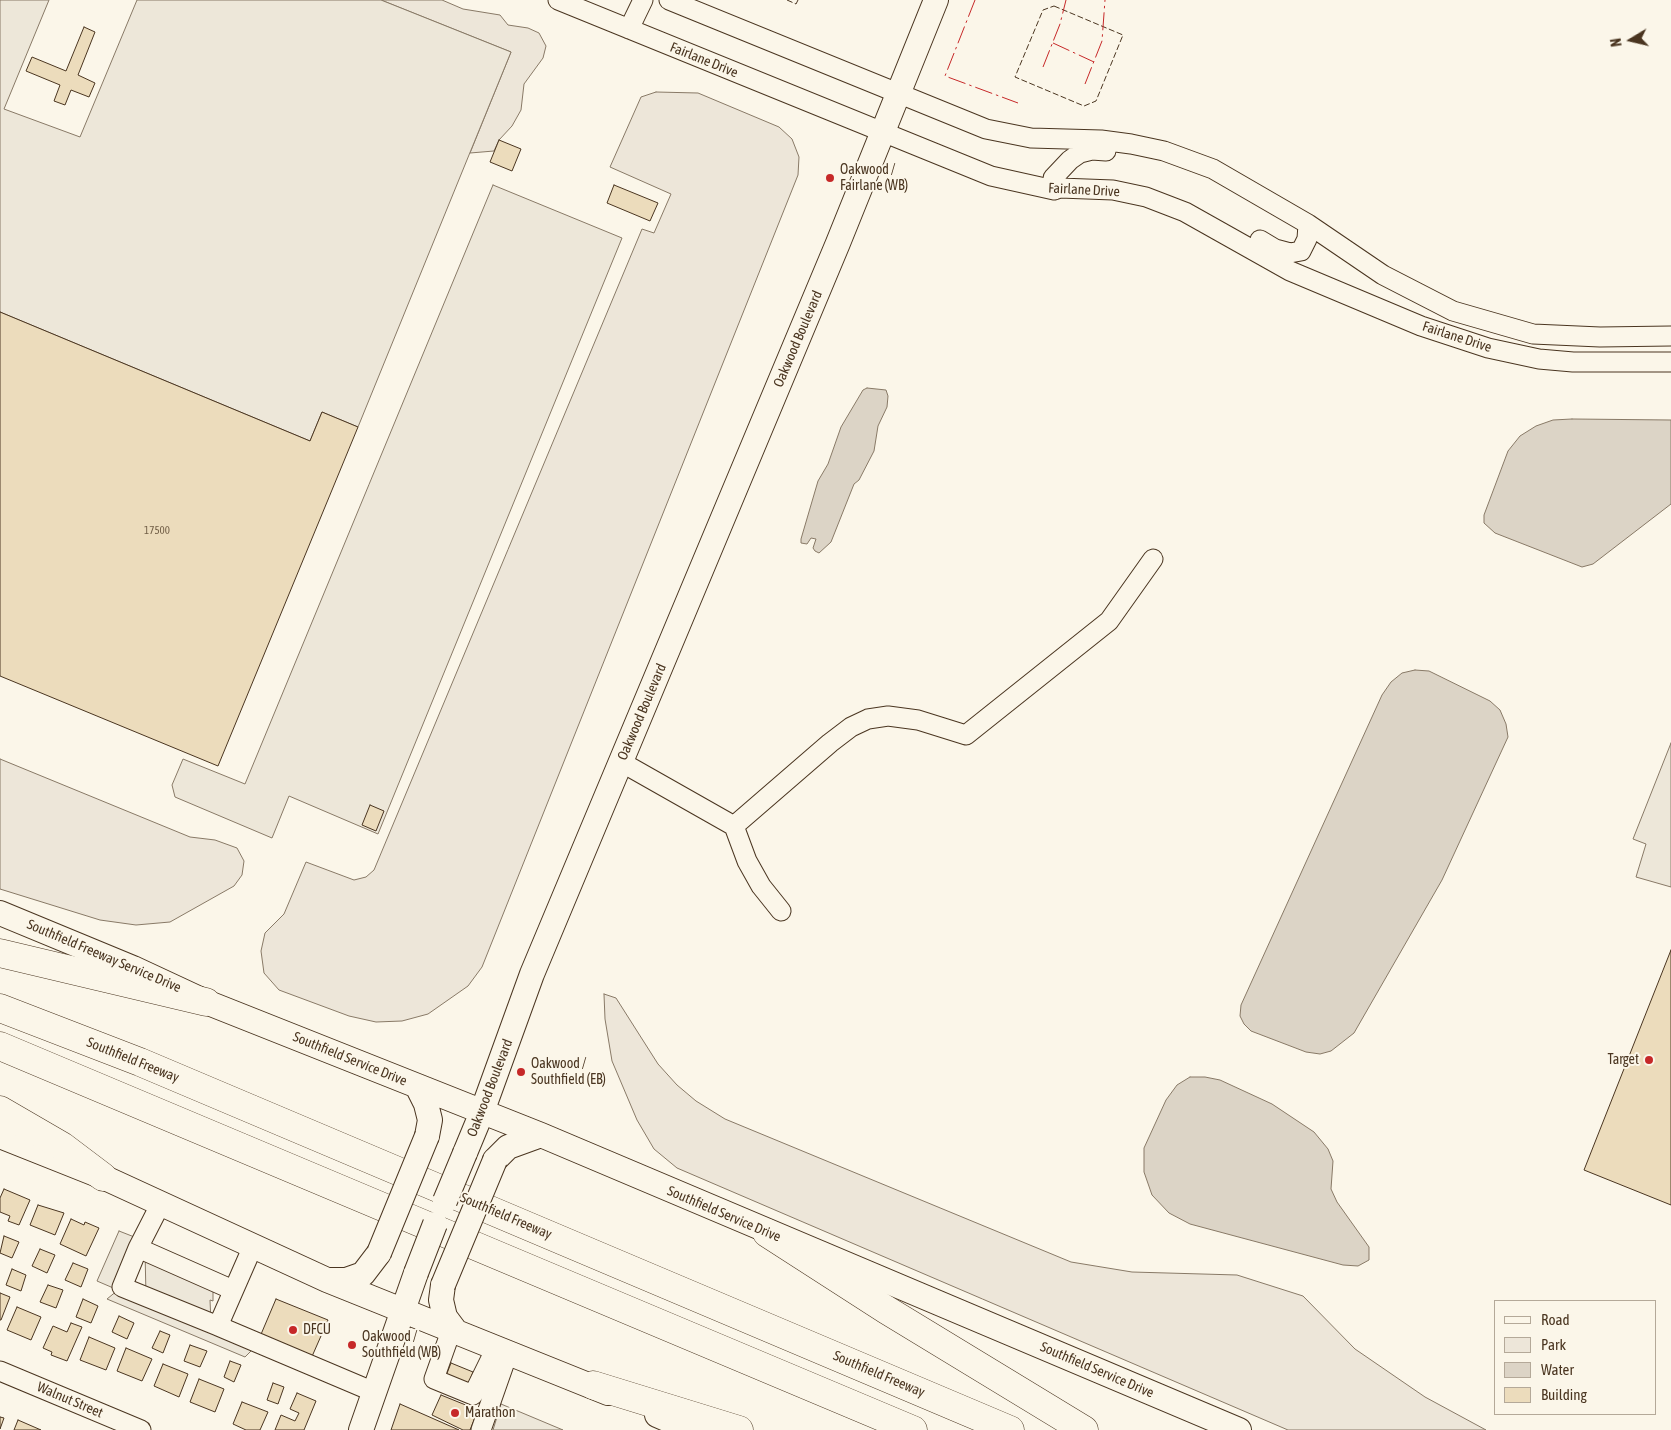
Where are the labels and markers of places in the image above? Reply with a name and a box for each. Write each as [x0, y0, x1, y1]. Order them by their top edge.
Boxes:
place label: Oakwood / Fairlane (WB) [840, 162, 908, 194]
marker: Oakwood / Fairlane (WB) [824, 172, 836, 184]
place label: Target [1607, 1052, 1639, 1068]
marker: Target [1643, 1054, 1655, 1066]
place label: Oakwood / Southfield (EB) [531, 1056, 606, 1088]
marker: Oakwood / Southfield (EB) [515, 1066, 527, 1078]
place label: DFCU [303, 1322, 331, 1338]
marker: DFCU [287, 1324, 299, 1336]
place label: Oakwood / Southfield (WB) [362, 1329, 441, 1361]
marker: Oakwood / Southfield (WB) [346, 1339, 358, 1351]
place label: Marathon [465, 1405, 515, 1421]
marker: Marathon [449, 1407, 461, 1419]

